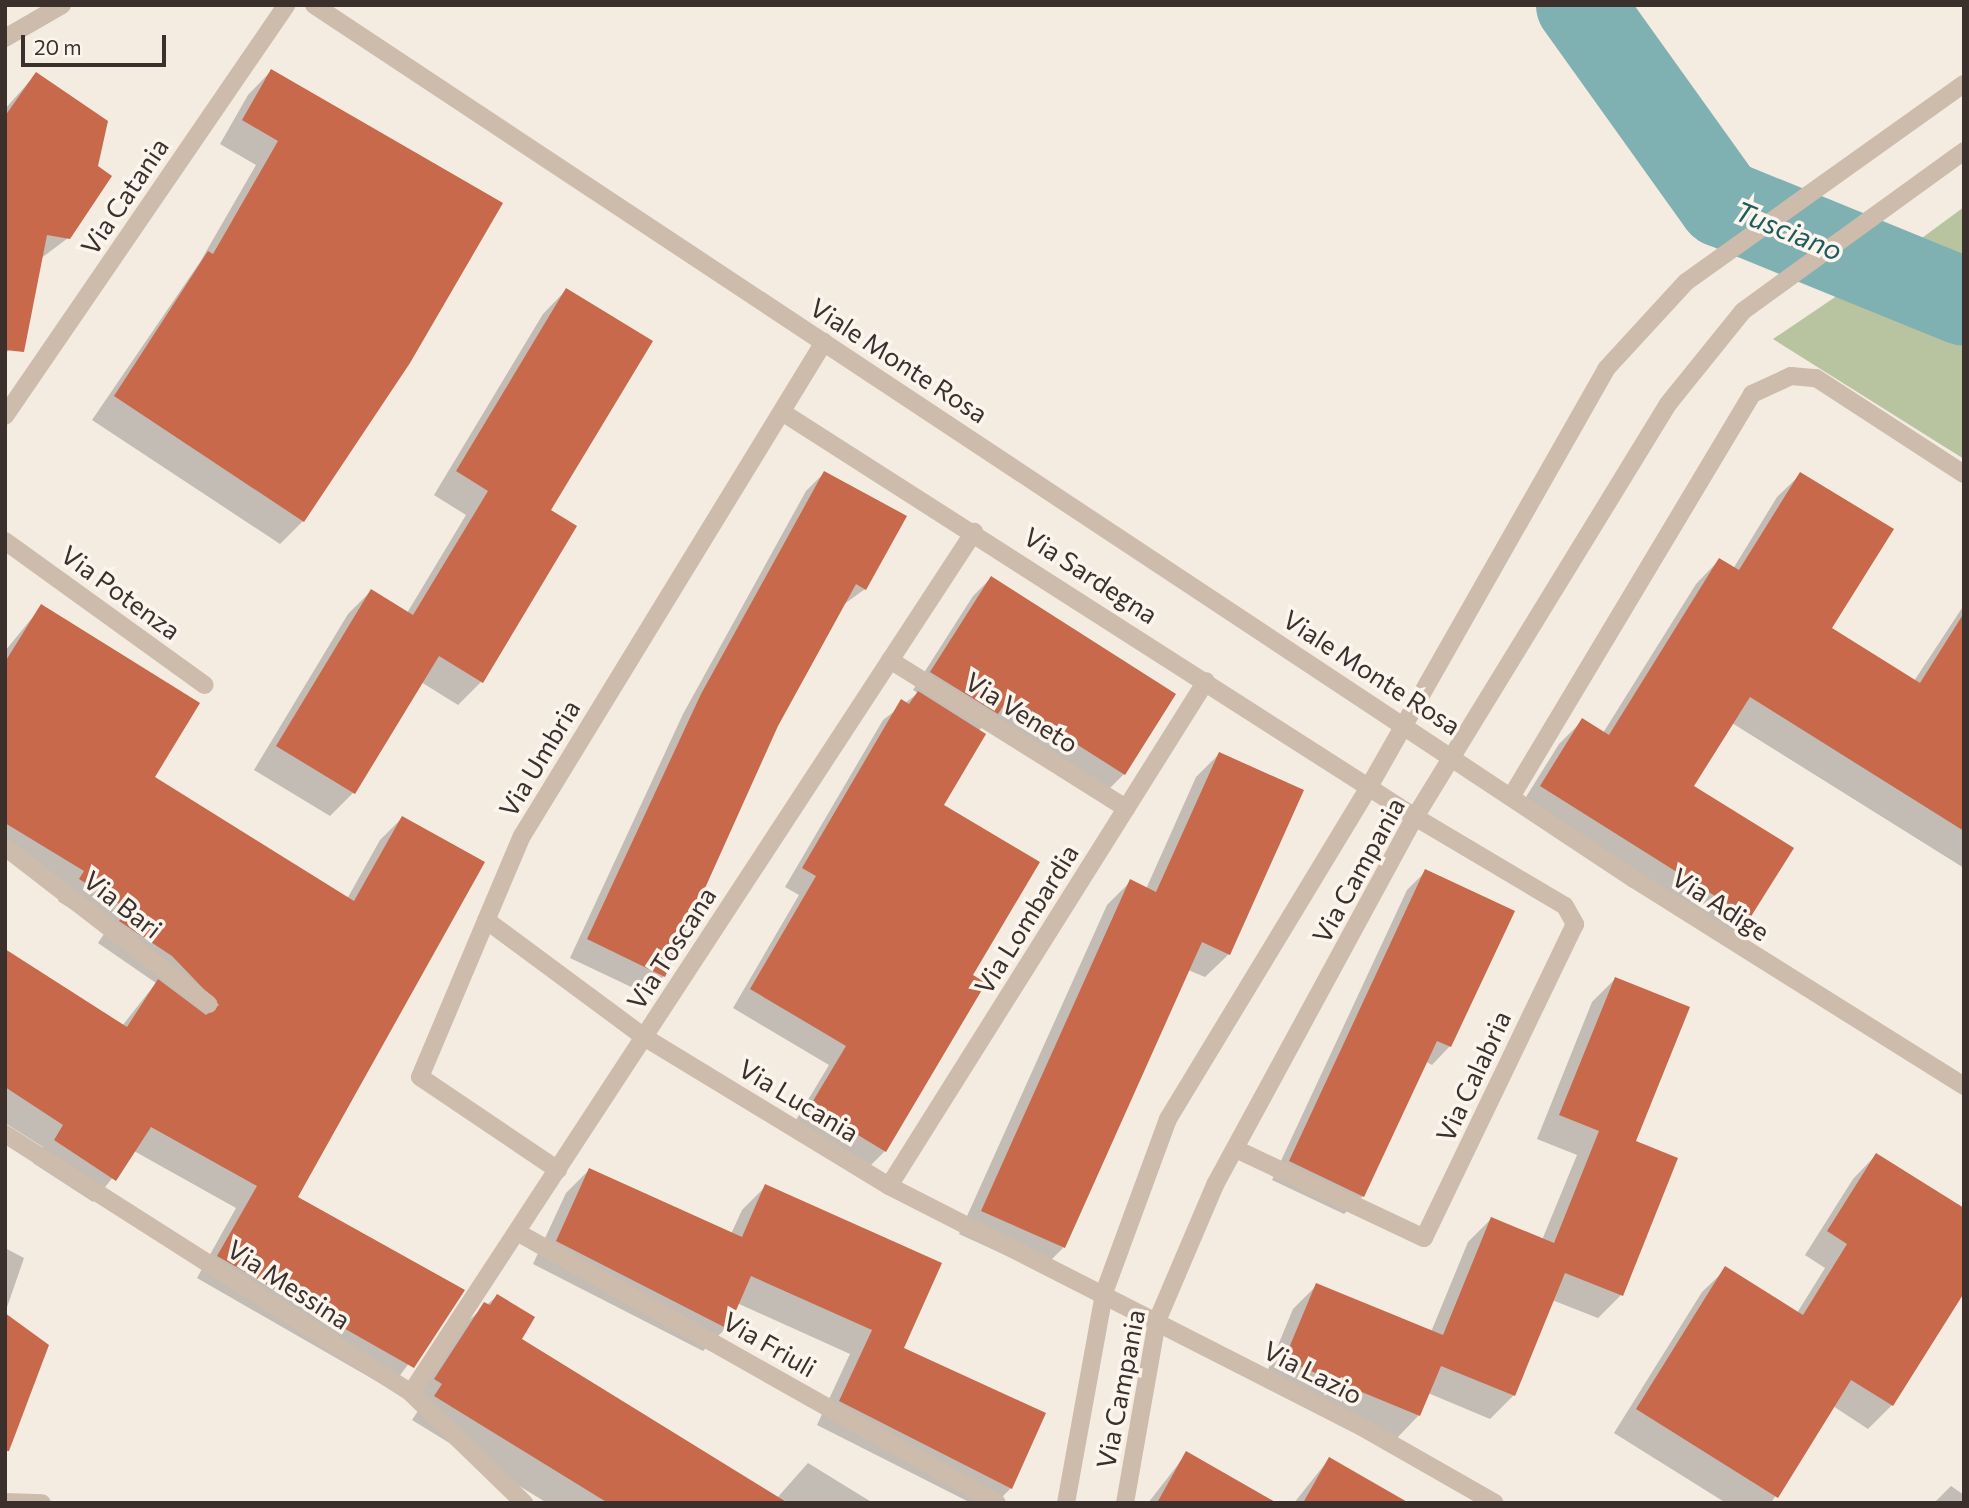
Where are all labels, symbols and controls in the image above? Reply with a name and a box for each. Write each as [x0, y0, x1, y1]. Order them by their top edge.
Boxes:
scale bar [24, 21, 170, 65]
text: 20 m [34, 34, 82, 59]
street label: Via Catania [74, 132, 174, 260]
water label: Tusciano [1731, 193, 1847, 267]
street label: Viale Monte Rosa [804, 291, 994, 429]
street label: Via Sardegna [1018, 520, 1164, 630]
street label: Via Potenza [55, 538, 187, 646]
street label: Viale Monte Rosa [1277, 603, 1467, 741]
street label: Via Veneto [960, 665, 1084, 759]
street label: Via Umbria [492, 694, 586, 822]
street label: Via Campania [1305, 792, 1411, 948]
street label: Via Lombardia [968, 838, 1084, 1000]
street label: Via Adige [1667, 861, 1775, 947]
street label: Via Bari [78, 864, 168, 944]
street label: Via Toscana [620, 881, 722, 1015]
street label: Via Calabria [1429, 1006, 1517, 1146]
street label: Via Lucania [733, 1052, 865, 1148]
street label: Via Messina [222, 1233, 356, 1335]
street label: Via Friuli [718, 1305, 822, 1383]
street label: Via Campania [1089, 1307, 1151, 1471]
street label: Via Lazio [1258, 1334, 1368, 1410]

